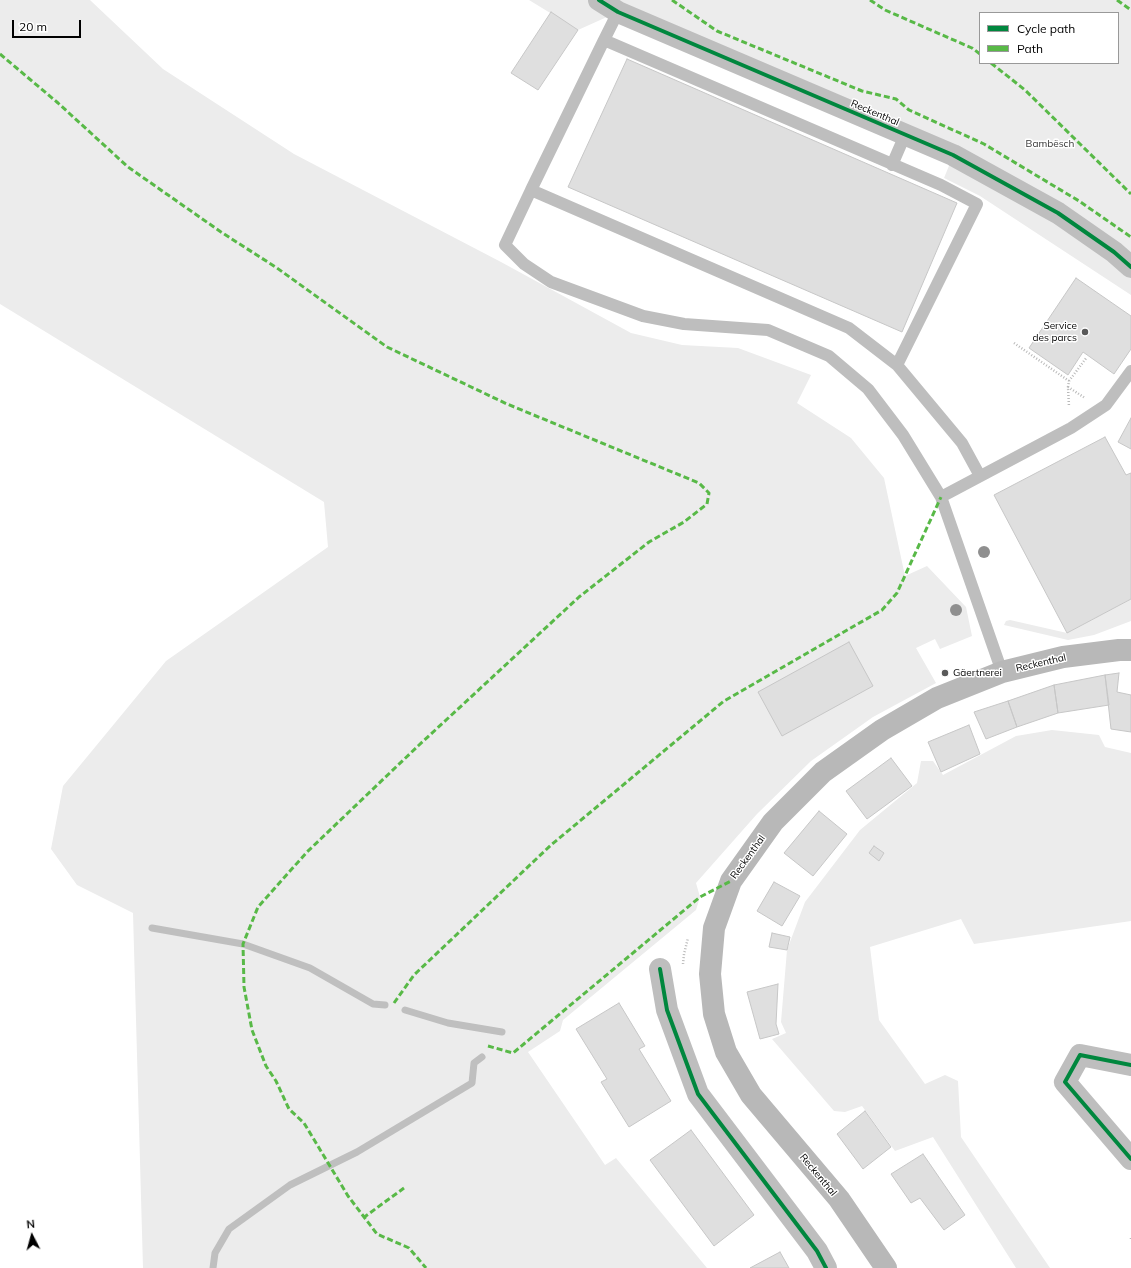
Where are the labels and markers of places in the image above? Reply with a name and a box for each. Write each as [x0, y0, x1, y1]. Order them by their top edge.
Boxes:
place label: Service des parcs [1033, 320, 1077, 344]
marker: Service des parcs [1080, 327, 1090, 337]
place label: Gäertnerei [953, 667, 1002, 679]
marker: Gäertnerei [940, 668, 950, 678]

